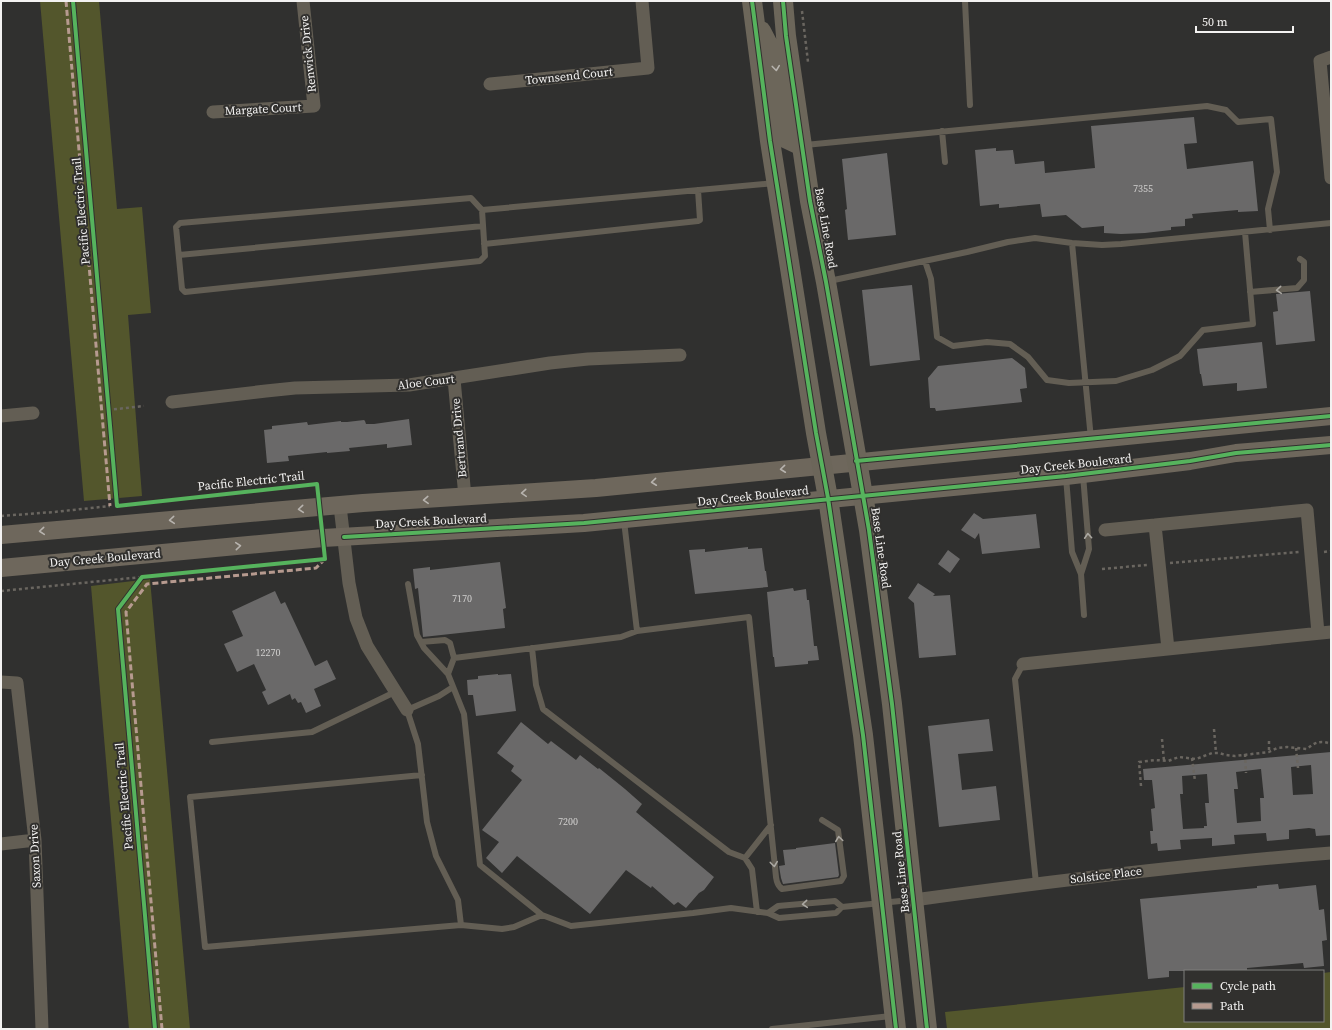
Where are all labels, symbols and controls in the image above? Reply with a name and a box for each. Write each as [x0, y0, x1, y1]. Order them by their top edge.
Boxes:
scale bar [1196, 8, 1293, 34]
text: 50 m [1202, 14, 1228, 30]
street label: Renwick Drive [296, 15, 320, 93]
street label: Townsend Court [524, 63, 614, 89]
one-way arrow [772, 65, 781, 71]
street label: Margate Court [224, 99, 302, 119]
street label: Pacific Electric Trail [68, 156, 94, 265]
house number: 7355 [1133, 182, 1153, 195]
street label: Base Line Road [811, 186, 841, 270]
one-way arrow [1276, 285, 1282, 294]
street label: Aloe Court [397, 371, 456, 393]
street label: Bertrand Drive [448, 398, 470, 478]
street label: Day Creek Boulevard [1020, 450, 1133, 478]
one-way arrow [780, 464, 786, 473]
street label: Pacific Electric Trail [197, 467, 306, 495]
one-way arrow [651, 477, 657, 486]
street label: Day Creek Boulevard [697, 482, 810, 510]
one-way arrow [521, 488, 527, 497]
one-way arrow [423, 495, 429, 504]
one-way arrow [298, 505, 304, 514]
street label: Base Line Road [867, 506, 895, 590]
street label: Day Creek Boulevard [375, 510, 487, 532]
one-way arrow [169, 516, 175, 525]
one-way arrow [39, 527, 45, 536]
one-way arrow [1083, 533, 1092, 539]
one-way arrow [235, 541, 241, 550]
street label: Day Creek Boulevard [49, 545, 162, 571]
house number: 7170 [452, 592, 472, 605]
house number: 12270 [256, 646, 281, 659]
street label: Pacific Electric Trail [111, 741, 137, 850]
house number: 7200 [558, 815, 578, 828]
street label: Saxon Drive [25, 824, 45, 888]
street label: Base Line Road [889, 830, 913, 914]
one-way arrow [835, 836, 844, 842]
one-way arrow [770, 861, 779, 867]
street label: Solstice Place [1069, 863, 1143, 887]
one-way arrow [802, 899, 808, 908]
legend [1184, 970, 1324, 1022]
text: Cycle path [1220, 978, 1276, 994]
text: Path [1220, 998, 1244, 1014]

